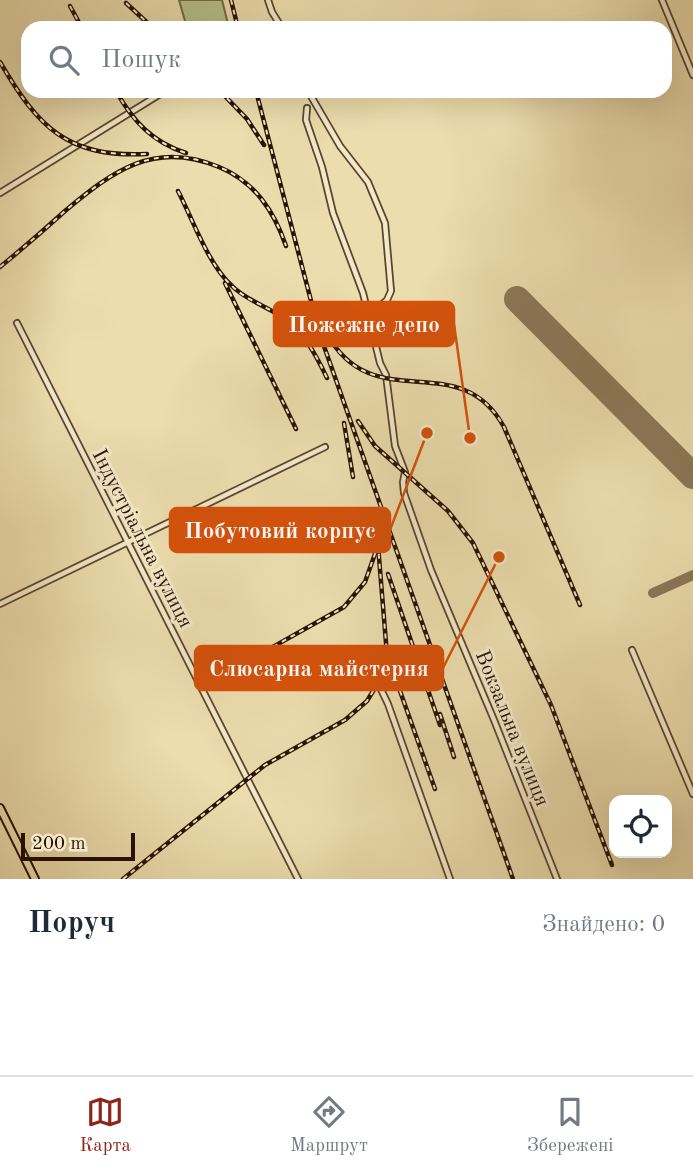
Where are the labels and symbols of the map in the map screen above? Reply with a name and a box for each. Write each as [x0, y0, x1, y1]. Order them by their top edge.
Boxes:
callout: Пожежне депо [274, 302, 454, 346]
text: Пожежне депо [288, 314, 440, 337]
street label: Індустріальна вулиця [87, 446, 196, 632]
callout: Побутовий корпус [170, 508, 390, 552]
text: Побутовий корпус [184, 520, 376, 543]
callout: Слюсарна майстерня [195, 646, 443, 690]
street label: Вокзальна вулиця [471, 648, 553, 810]
text: Слюсарна майстерня [209, 658, 429, 681]
scale bar [21, 830, 135, 862]

